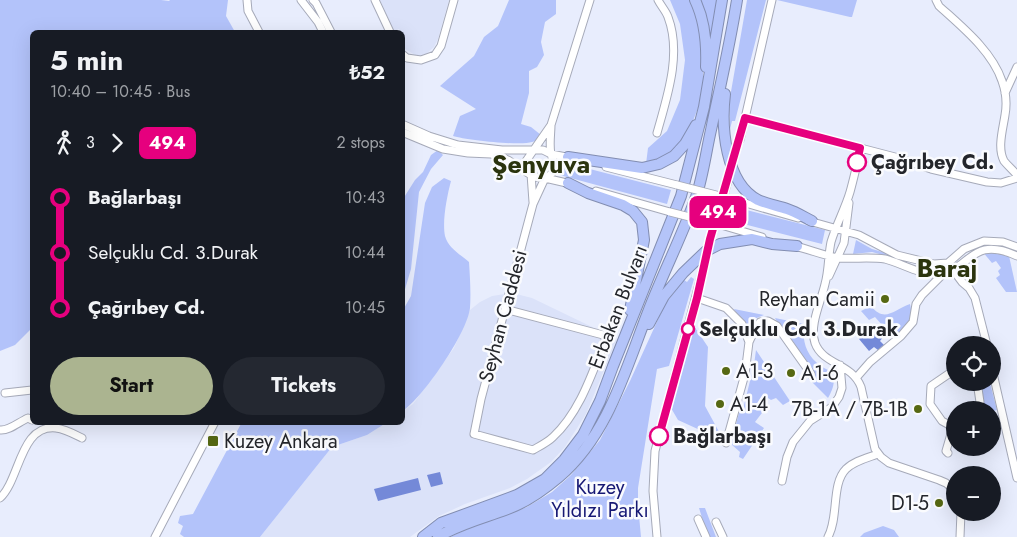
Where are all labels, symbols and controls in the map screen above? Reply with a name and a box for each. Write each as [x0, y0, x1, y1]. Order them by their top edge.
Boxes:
text: 5 min [50, 40, 123, 81]
text: ₺52 [349, 59, 385, 86]
text: 10:40 – 10:45 · Bus [50, 80, 190, 103]
icon: walk [50, 129, 78, 157]
icon: forward [103, 129, 131, 157]
text: 494 [149, 130, 186, 156]
text: 3 [86, 131, 95, 154]
text: 2 stops [337, 131, 385, 154]
district label: Şenyuva [492, 146, 590, 182]
place label: Çağrıbey Cd. [871, 148, 994, 177]
marker: Çağrıbey Cd. [847, 152, 867, 172]
text: Bağlarbaşı [88, 184, 182, 211]
text: 10:43 [345, 186, 385, 209]
line badge: 494 [689, 196, 747, 228]
text: 494 [699, 199, 737, 225]
text: Selçuklu Cd. 3.Durak [88, 239, 258, 266]
text: 10:44 [345, 241, 385, 264]
street label: Erbakan Bulvarı [581, 241, 655, 373]
street label: Seyhan Caddesi [471, 247, 535, 385]
district label: Baraj [917, 250, 977, 286]
place label: Reyhan Camii [759, 285, 875, 314]
marker: Reyhan Camii [879, 293, 891, 305]
text: Çağrıbey Cd. [88, 294, 205, 321]
text: 10:45 [345, 296, 385, 319]
place label: Selçuklu Cd. 3.Durak [699, 315, 899, 344]
marker: Selçuklu Cd. 3.Durak [681, 322, 695, 336]
map controls [946, 336, 1001, 521]
button: locate [946, 336, 1001, 391]
button: Start [50, 357, 213, 415]
button: Tickets [223, 357, 385, 415]
place label: A1-3 [736, 357, 773, 386]
place label: A1-6 [801, 359, 839, 388]
marker: A1-3 [720, 365, 732, 377]
marker: A1-6 [785, 367, 797, 379]
place label: A1-4 [730, 390, 768, 419]
place label: 7B-1A / 7B-1B [792, 395, 908, 424]
marker: A1-4 [714, 398, 726, 410]
button: + [946, 401, 1001, 456]
marker: 7B-1A / 7B-1B [912, 403, 924, 415]
place label: Bağlarbaşı [673, 422, 771, 451]
marker: Bağlarbaşı [649, 426, 669, 446]
place label: Kuzey Ankara [224, 427, 338, 456]
marker: Kuzey Ankara [206, 434, 220, 448]
button: − [946, 466, 1001, 521]
park label: Kuzey Yıldızı Parkı [551, 473, 649, 525]
place label: D1-5 [891, 489, 929, 518]
marker: D1-5 [933, 497, 945, 509]

